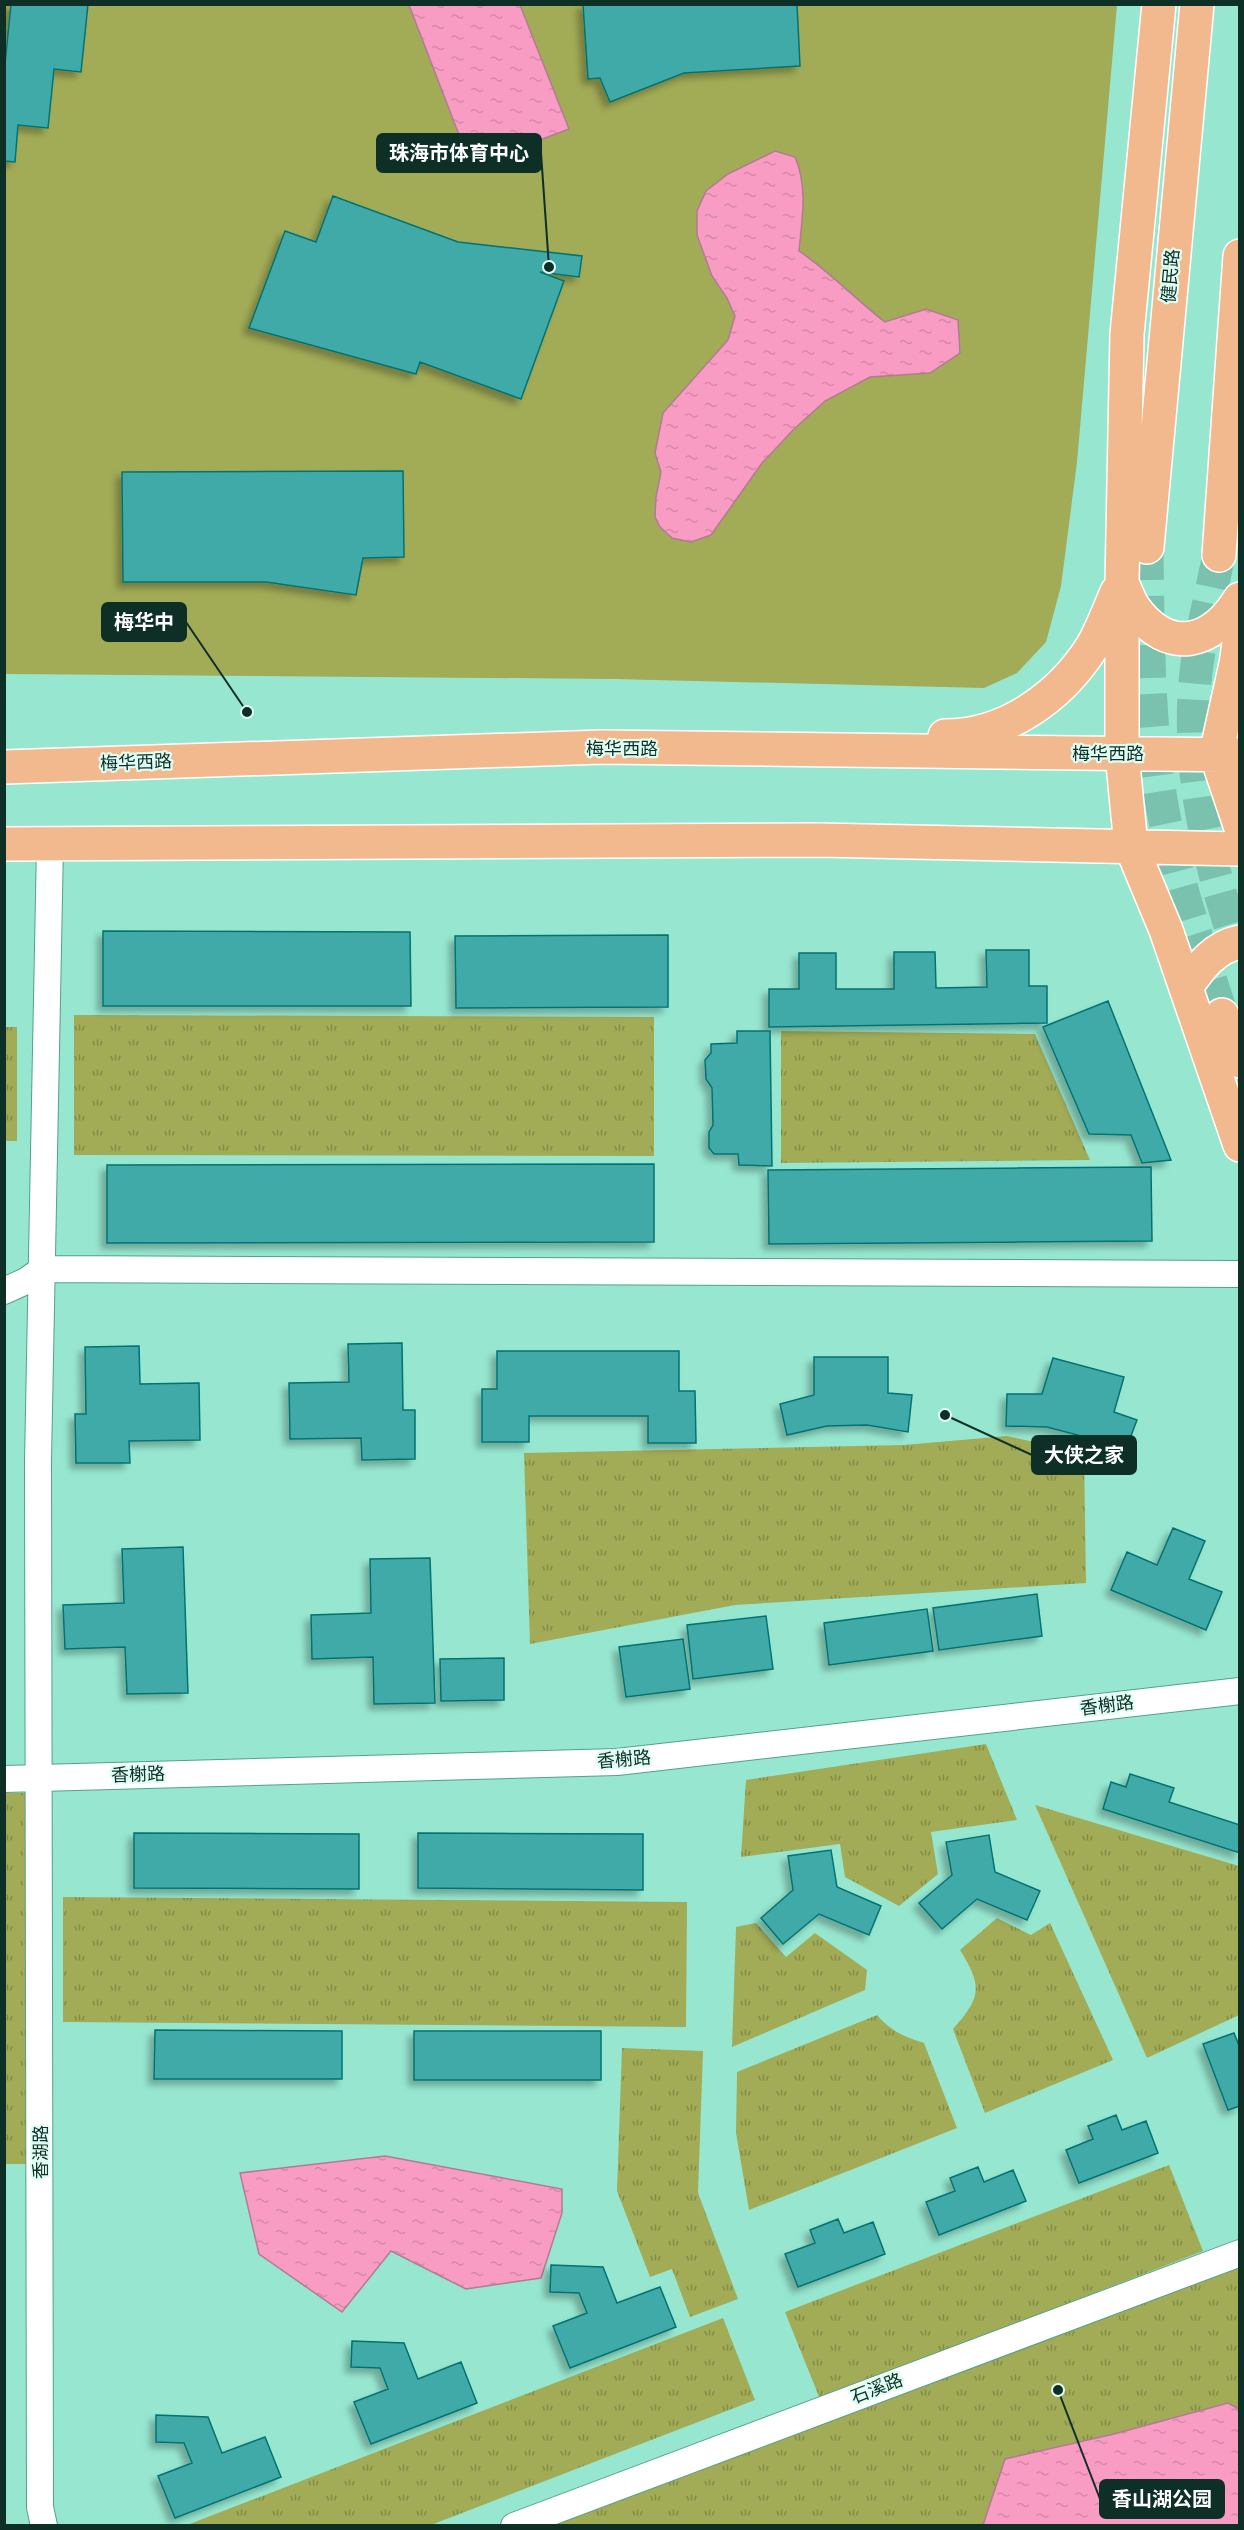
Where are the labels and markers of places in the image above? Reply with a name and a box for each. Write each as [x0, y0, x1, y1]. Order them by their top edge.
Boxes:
callout: 珠海市体育中心 [377, 134, 541, 172]
callout: 梅华中 [102, 603, 186, 641]
callout: 大侠之家 [1032, 1436, 1136, 1474]
callout: 香山湖公园 [1100, 2480, 1224, 2518]

